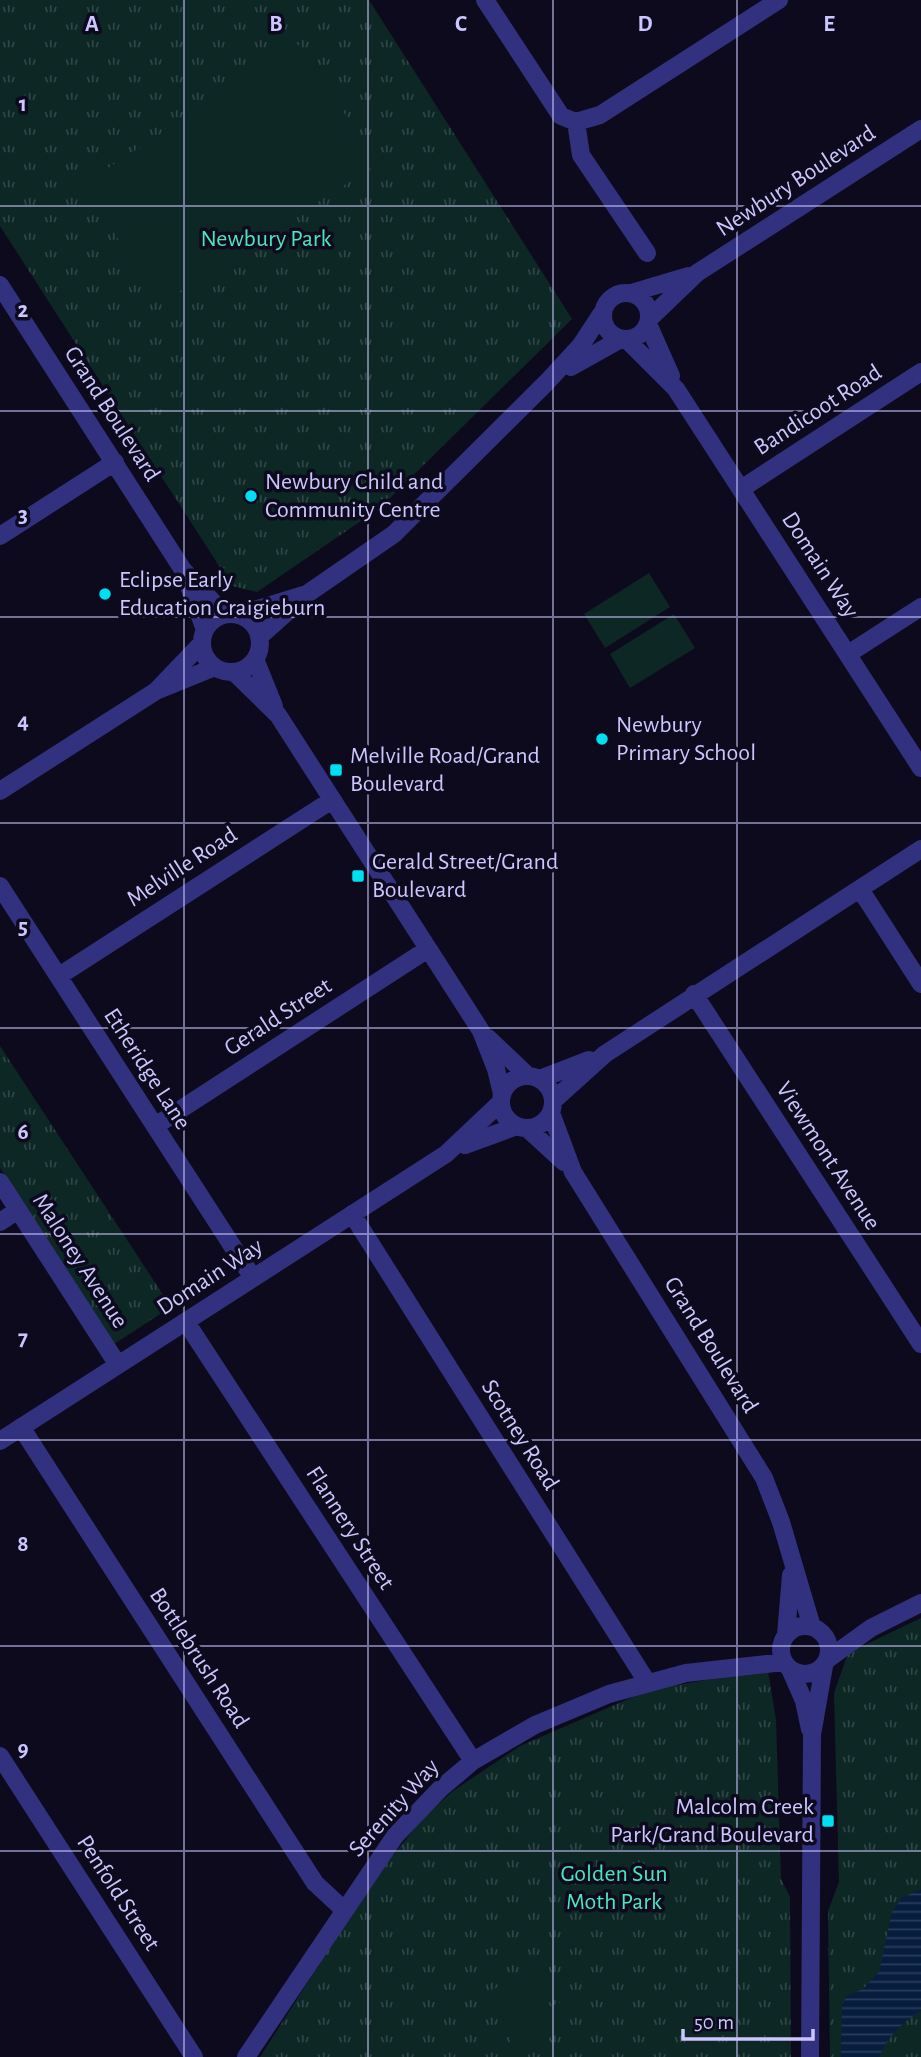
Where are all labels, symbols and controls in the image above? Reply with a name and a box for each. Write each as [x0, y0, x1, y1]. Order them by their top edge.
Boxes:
text: A [85, 13, 99, 36]
text: B [269, 13, 283, 36]
text: C [455, 13, 467, 36]
text: D [637, 13, 653, 36]
text: E [823, 13, 835, 36]
text: 1 [19, 93, 27, 116]
street label: Newbury Boulevard [712, 121, 880, 241]
park label: Newbury Park [200, 227, 332, 251]
text: 2 [18, 299, 29, 322]
street label: Grand Boulevard [60, 342, 164, 486]
street label: Bandicoot Road [750, 360, 886, 460]
place label: Newbury Child and Community Centre [265, 470, 444, 522]
marker: Newbury Child and Community Centre [243, 488, 259, 504]
text: 3 [18, 504, 28, 527]
street label: Domain Way [777, 508, 863, 622]
place label: Eclipse Early Education Craigieburn [119, 568, 325, 620]
marker: Eclipse Early Education Craigieburn [97, 586, 113, 602]
text: 4 [17, 710, 29, 733]
place label: Newbury Primary School [616, 713, 756, 765]
marker: Newbury Primary School [594, 731, 610, 747]
place label: Melville Road/Grand Boulevard [350, 744, 540, 796]
marker: Melville Road/Grand Boulevard [328, 762, 344, 778]
street label: Melville Road [123, 823, 241, 911]
place label: Gerald Street/Grand Boulevard [372, 850, 558, 902]
marker: Gerald Street/Grand Boulevard [350, 868, 366, 884]
text: 5 [18, 916, 28, 939]
street label: Gerald Street [220, 973, 336, 1060]
street label: Etheridge Lane [99, 1004, 195, 1134]
street label: Viewmont Avenue [771, 1078, 885, 1234]
text: 6 [17, 1121, 29, 1144]
street label: Maloney Avenue [28, 1190, 132, 1332]
street label: Domain Way [153, 1234, 267, 1320]
street label: Grand Boulevard [660, 1273, 762, 1417]
text: 7 [18, 1327, 28, 1350]
street label: Scotney Road [477, 1376, 563, 1494]
street label: Flannery Street [301, 1462, 399, 1594]
text: 8 [17, 1533, 29, 1556]
street label: Bottlebrush Road [145, 1584, 253, 1732]
text: 9 [17, 1738, 29, 1761]
street label: Serenity Way [344, 1755, 444, 1861]
place label: Malcolm Creek Park/Grand Boulevard [610, 1795, 814, 1847]
marker: Malcolm Creek Park/Grand Boulevard [820, 1813, 836, 1829]
street label: Penfold Street [72, 1831, 164, 1955]
park label: Golden Sun Moth Park [560, 1862, 668, 1914]
scale bar [683, 1997, 813, 2041]
text: 50 m [694, 2012, 734, 2033]

